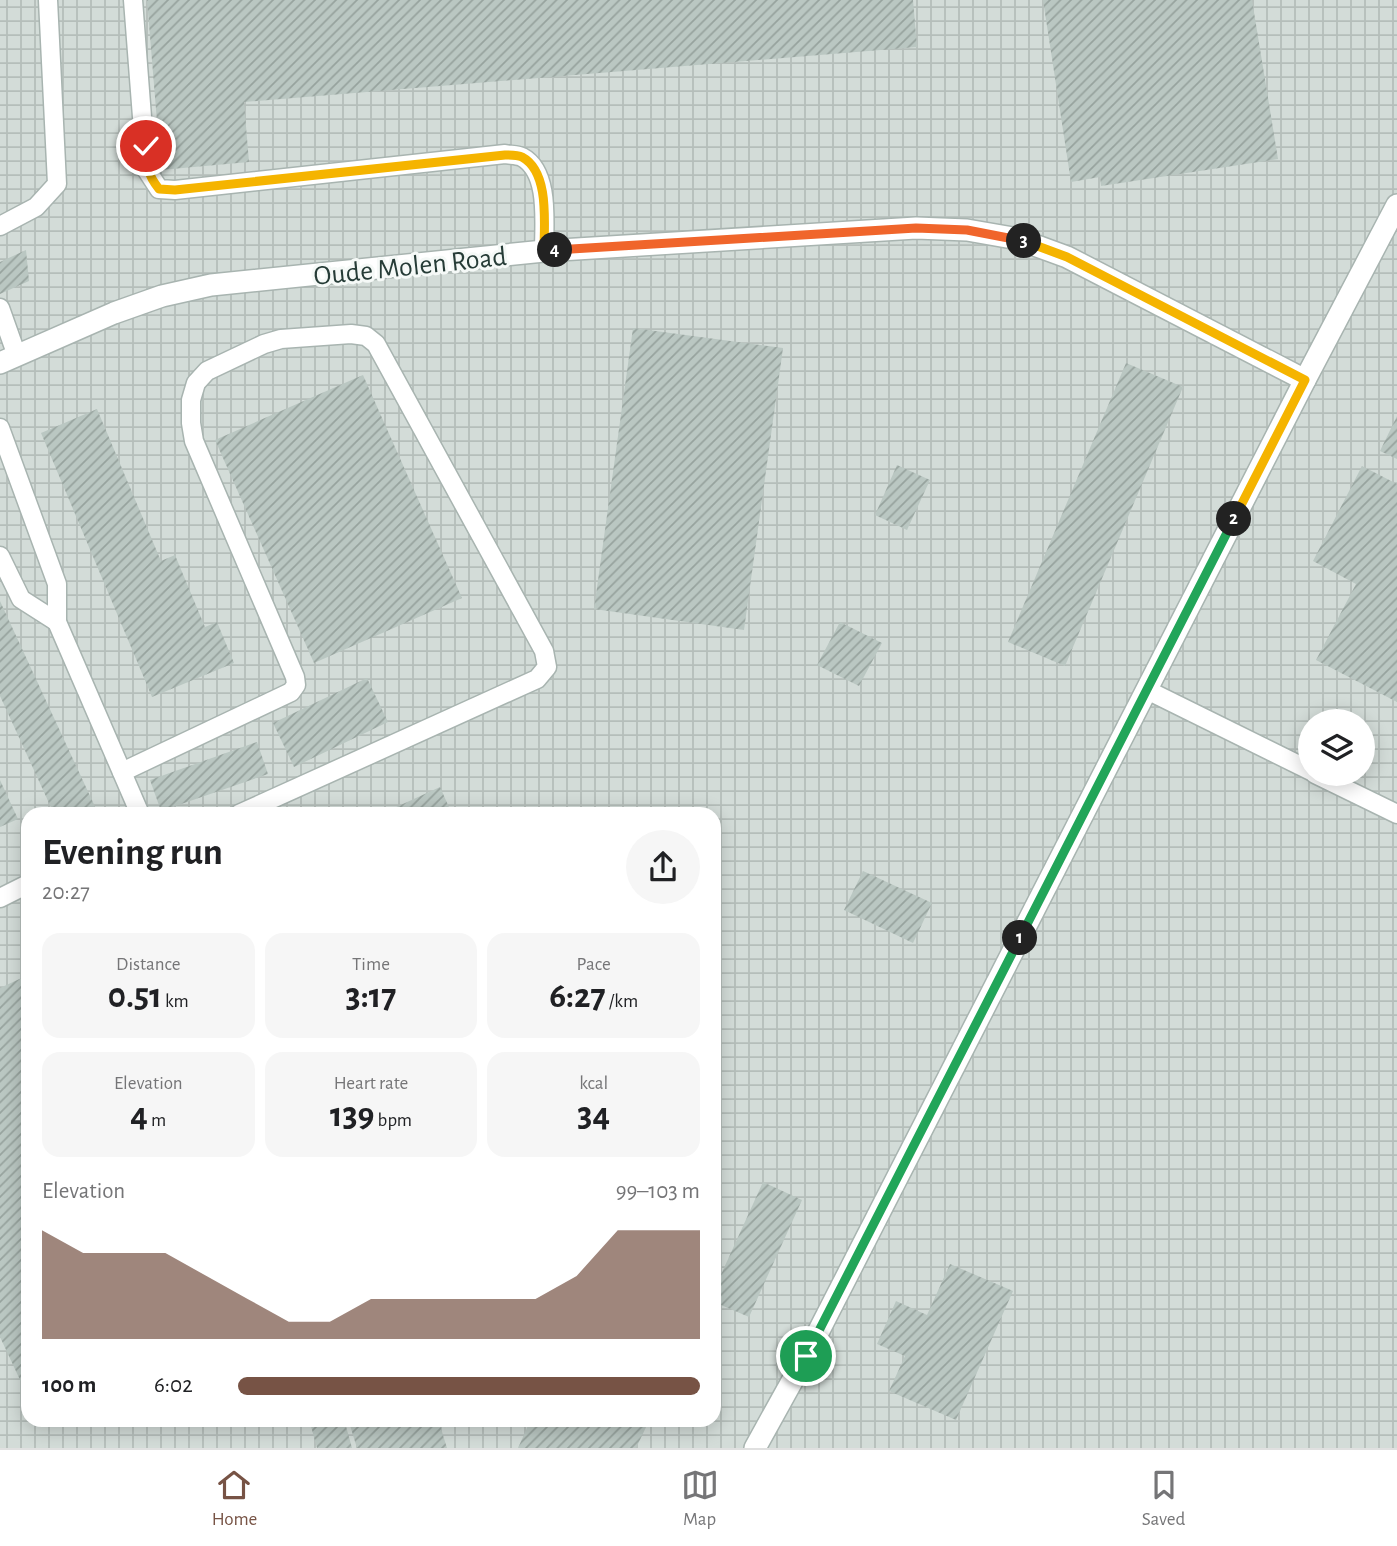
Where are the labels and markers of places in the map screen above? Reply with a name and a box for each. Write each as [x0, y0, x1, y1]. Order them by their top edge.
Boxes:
pin [116, 116, 176, 176]
pin: 3 [1006, 224, 1042, 258]
pin: 4 [538, 232, 572, 268]
pin: 2 [1216, 502, 1252, 536]
pin: 1 [1002, 920, 1038, 956]
pin [776, 1326, 836, 1386]

